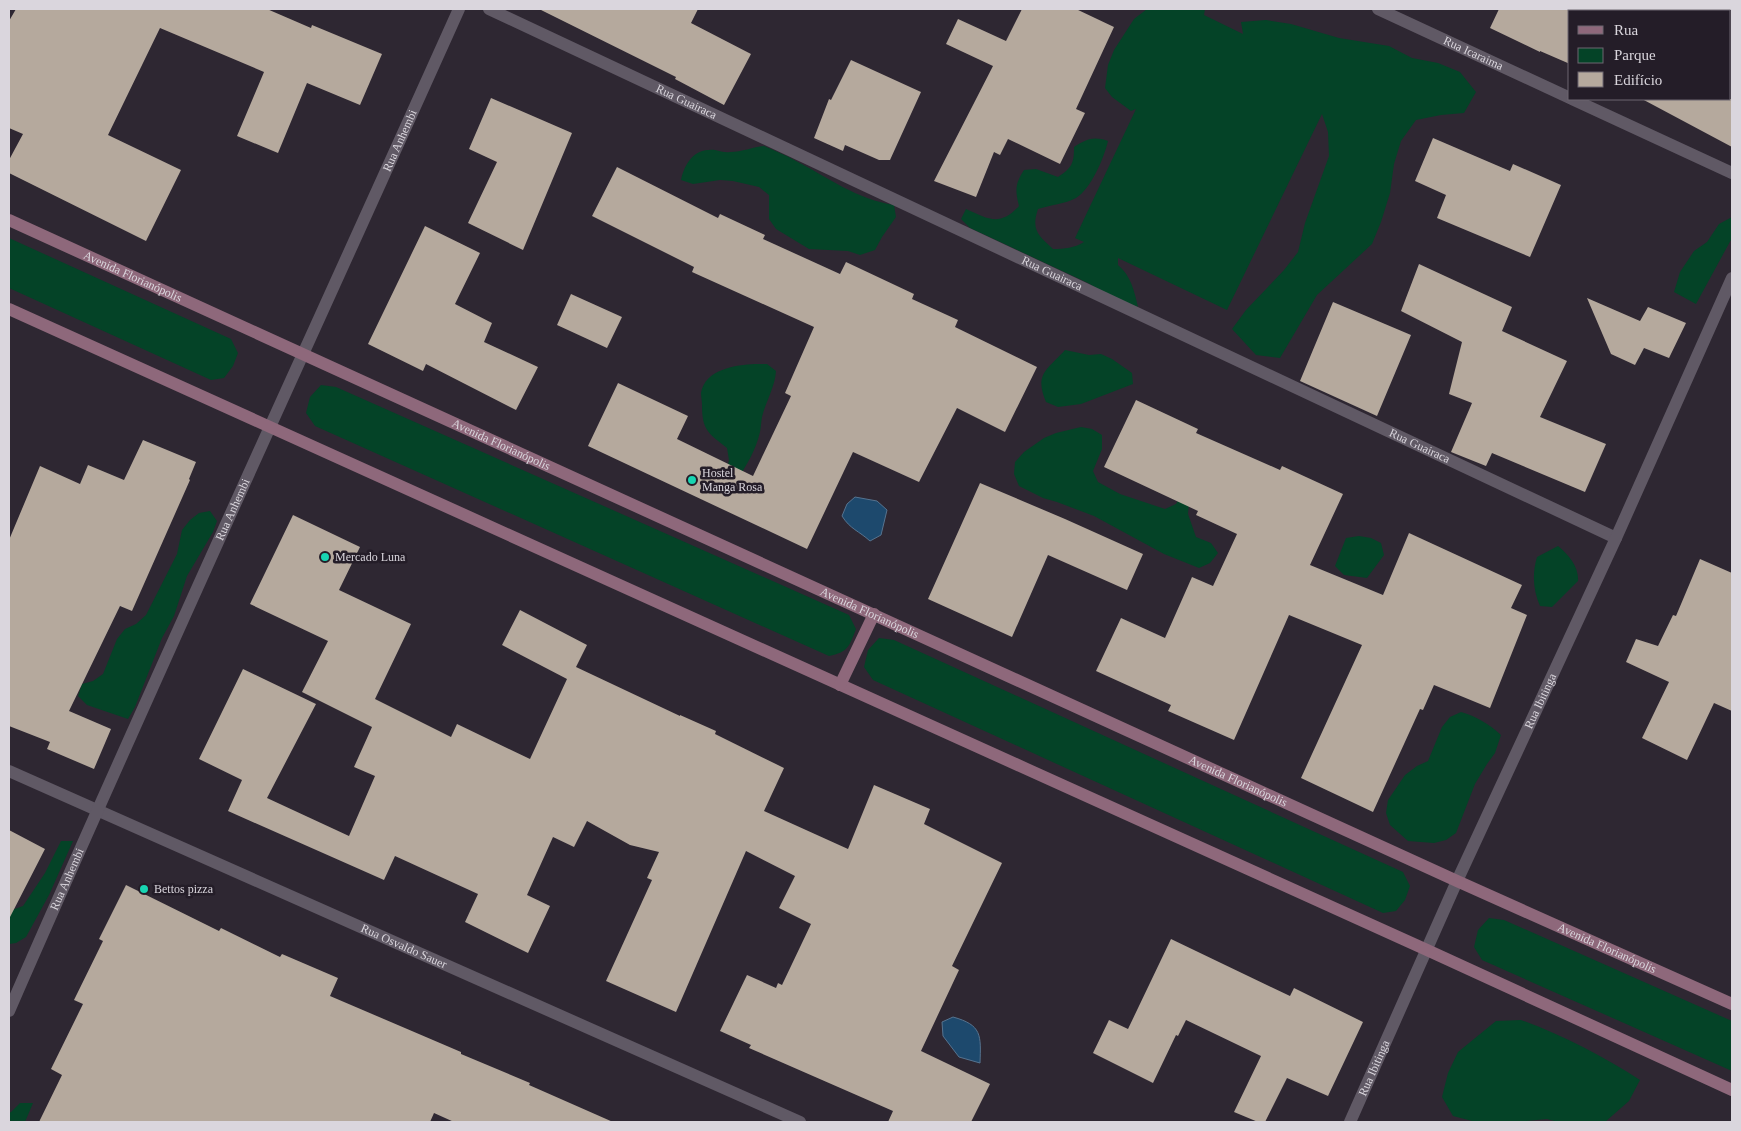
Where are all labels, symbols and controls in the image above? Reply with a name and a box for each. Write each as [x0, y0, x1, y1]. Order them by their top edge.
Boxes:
legend [1568, 10, 1731, 100]
text: Rua [1614, 22, 1639, 38]
street label: Rua Icaraima [1441, 33, 1506, 73]
text: Parque [1614, 47, 1656, 63]
text: Edifício [1614, 72, 1662, 88]
street label: Rua Guairaca [654, 81, 720, 122]
street label: Rua Anhembi [380, 107, 420, 174]
street label: Avenida Florianópolis [81, 248, 185, 305]
street label: Rua Guairaca [1019, 253, 1085, 294]
street label: Avenida Florianópolis [450, 416, 553, 473]
street label: Rua Guairaca [1387, 426, 1453, 466]
place label: Hostel Manga Rosa [702, 466, 763, 494]
marker: Hostel Manga Rosa [686, 474, 698, 486]
street label: Rua Anhembi [212, 476, 253, 543]
place label: Mercado Luna [335, 550, 406, 564]
marker: Mercado Luna [319, 551, 331, 563]
street label: Avenida Florianópolis [818, 584, 921, 642]
street label: Rua Ibitinga [1521, 670, 1560, 731]
street label: Avenida Florianópolis [1186, 752, 1290, 810]
street label: Rua Anhembi [47, 845, 87, 912]
place label: Bettos pizza [154, 882, 214, 896]
marker: Bettos pizza [138, 883, 150, 895]
street label: Avenida Florianópolis [1555, 920, 1659, 976]
street label: Rua Osvaldo Sauer [359, 921, 449, 971]
street label: Rua Ibitinga [1355, 1037, 1393, 1098]

